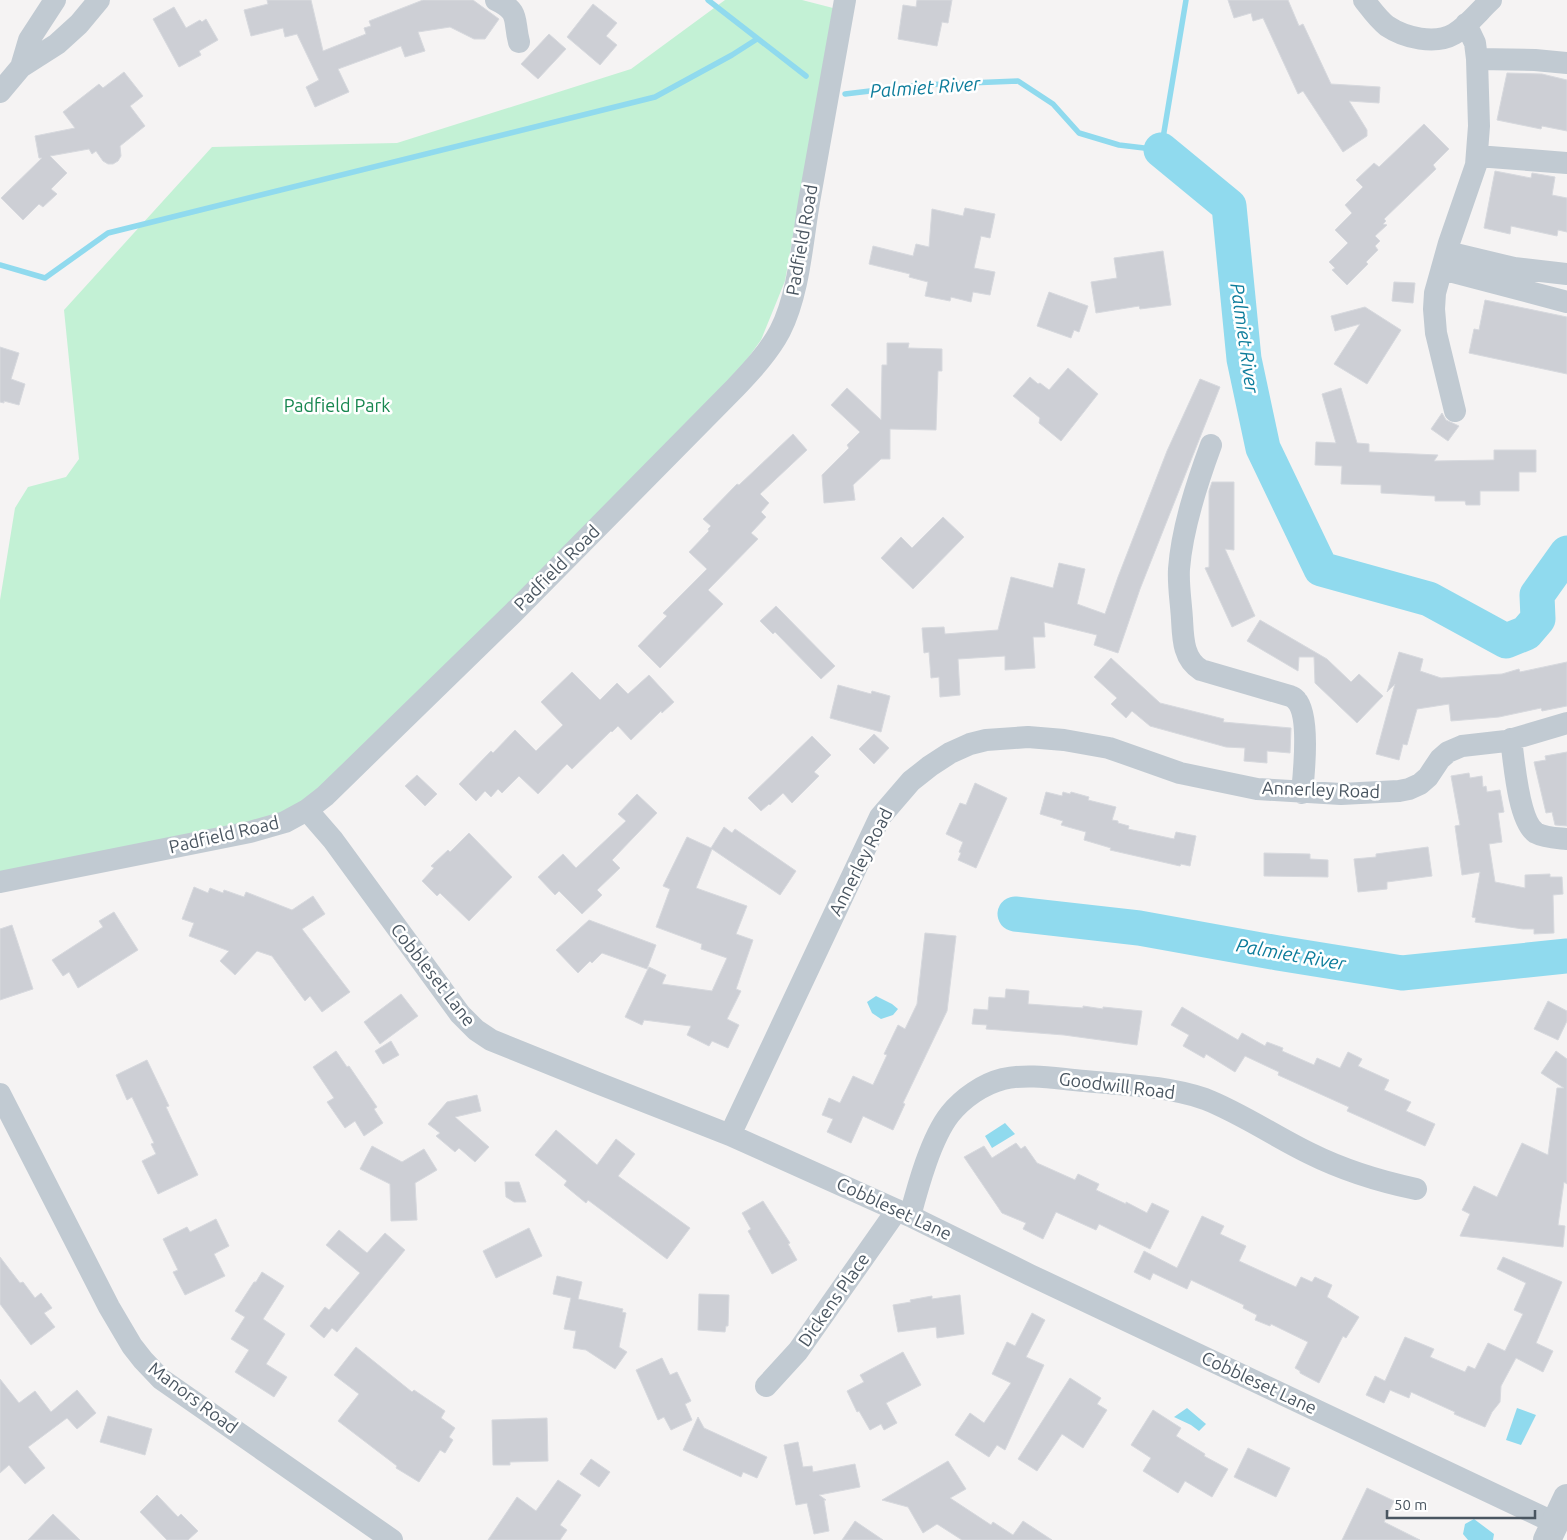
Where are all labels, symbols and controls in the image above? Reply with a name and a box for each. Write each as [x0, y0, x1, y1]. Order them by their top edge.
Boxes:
water label: Palmiet River [869, 72, 982, 102]
street label: Padfield Road [781, 183, 821, 297]
water label: Palmiet River [1226, 282, 1264, 395]
park label: Padfield Park [284, 395, 390, 415]
street label: Padfield Road [509, 520, 603, 614]
street label: Annerley Road [1262, 777, 1380, 801]
street label: Annerley Road [824, 804, 896, 919]
street label: Padfield Road [167, 812, 281, 856]
street label: Cobbleset Lane [387, 919, 480, 1030]
water label: Palmiet River [1234, 934, 1348, 975]
street label: Goodwill Road [1058, 1068, 1176, 1102]
street label: Cobbleset Lane [834, 1173, 955, 1244]
street label: Dickens Place [794, 1249, 873, 1350]
street label: Cobbleset Lane [1199, 1347, 1320, 1418]
street label: Manors Road [145, 1357, 242, 1437]
scale bar [1387, 1488, 1534, 1520]
text: 50 m [1394, 1496, 1427, 1513]

